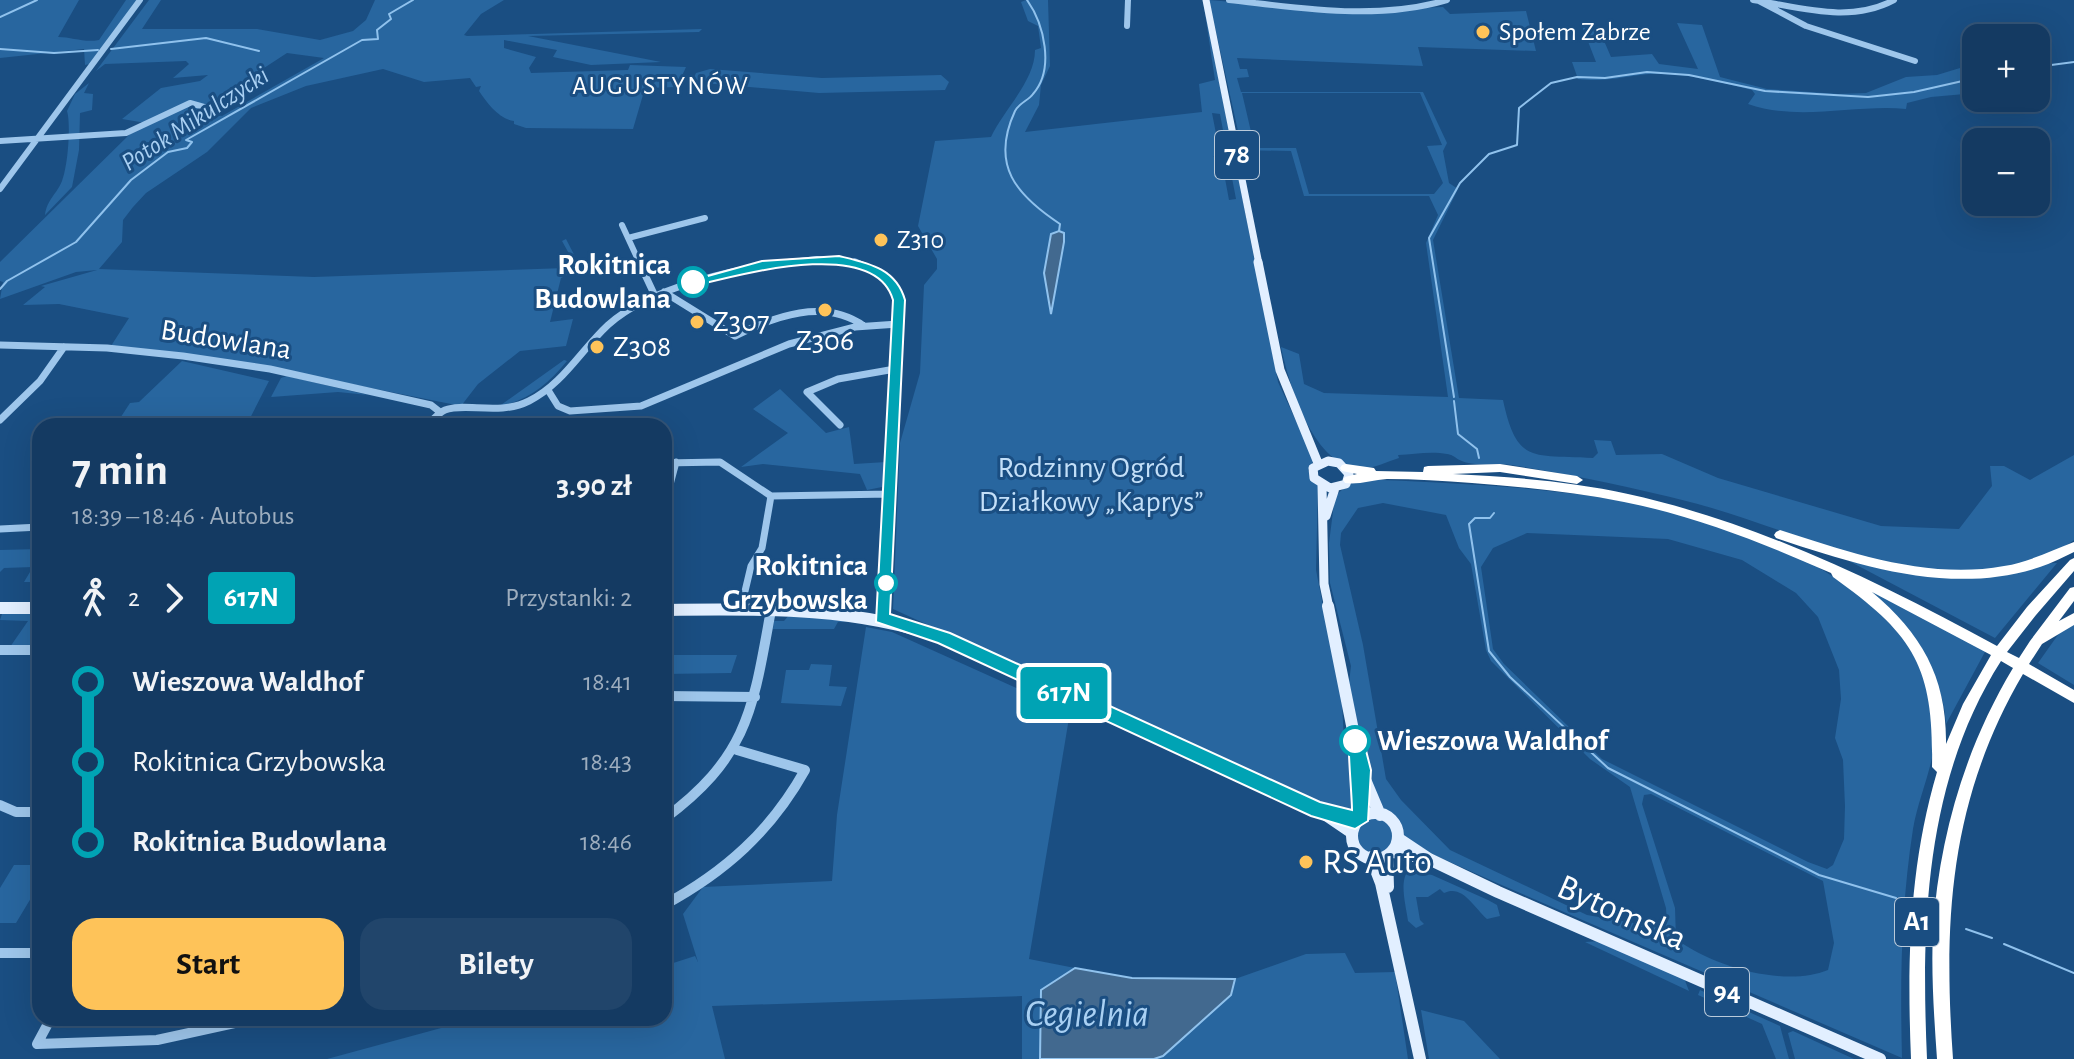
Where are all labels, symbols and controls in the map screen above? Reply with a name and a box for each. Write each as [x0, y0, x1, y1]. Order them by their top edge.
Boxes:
place label: Społem Zabrze [1499, 19, 1651, 45]
marker: Społem Zabrze [1474, 23, 1492, 41]
map controls [1962, 24, 2050, 216]
button: + [1962, 24, 2050, 112]
water label: Potok Mikulczycki [117, 62, 273, 176]
district label: AUGUSTYNÓW [572, 71, 750, 99]
button: − [1962, 128, 2050, 216]
road number: 78 [1215, 131, 1259, 179]
place label: Z310 [897, 227, 944, 253]
marker: Z310 [872, 231, 890, 249]
place label: Rokitnica Budowlana [534, 250, 671, 314]
marker: Rokitnica Budowlana [678, 267, 708, 297]
marker: Z306 [816, 301, 834, 319]
place label: Z307 [713, 307, 770, 337]
marker: Z307 [688, 313, 706, 331]
street label: Budowlana [159, 315, 293, 365]
place label: Z306 [796, 326, 854, 356]
place label: Z308 [613, 332, 671, 362]
marker: Z308 [588, 338, 606, 356]
text: 7 min [72, 449, 168, 493]
park label: Rodzinny Ogród Działkowy „Kaprys” [979, 453, 1203, 517]
text: 3.90 zł [556, 471, 632, 501]
text: 18:39 – 18:46 · Autobus [72, 503, 294, 529]
place label: Rokitnica Grzybowska [723, 551, 868, 615]
marker: Rokitnica Grzybowska [875, 572, 897, 594]
icon: walk [72, 576, 116, 620]
icon: forward [152, 576, 196, 620]
text: 617N [224, 584, 279, 612]
text: 2 [128, 585, 140, 611]
text: Przystanki: 2 [505, 585, 632, 611]
text: Wieszowa Waldhof [132, 667, 363, 697]
line badge: 617N [1008, 667, 1120, 719]
text: 18:41 [583, 669, 632, 695]
text: 617N [1036, 679, 1092, 707]
marker: Wieszowa Waldhof [1340, 726, 1370, 756]
place label: Wieszowa Waldhof [1377, 726, 1610, 756]
text: Rokitnica Grzybowska [132, 747, 386, 777]
text: 18:43 [582, 749, 632, 775]
text: Rokitnica Budowlana [132, 827, 387, 857]
text: 18:46 [580, 829, 632, 855]
place label: RS Auto [1322, 844, 1432, 880]
marker: RS Auto [1297, 853, 1315, 871]
street label: Bytomska [1552, 869, 1692, 957]
road number: A1 [1895, 898, 1939, 946]
button: Start [72, 918, 344, 1010]
button: Bilety [360, 918, 632, 1010]
road number: 94 [1705, 968, 1749, 1016]
water label: Cegielnia [1025, 996, 1149, 1034]

